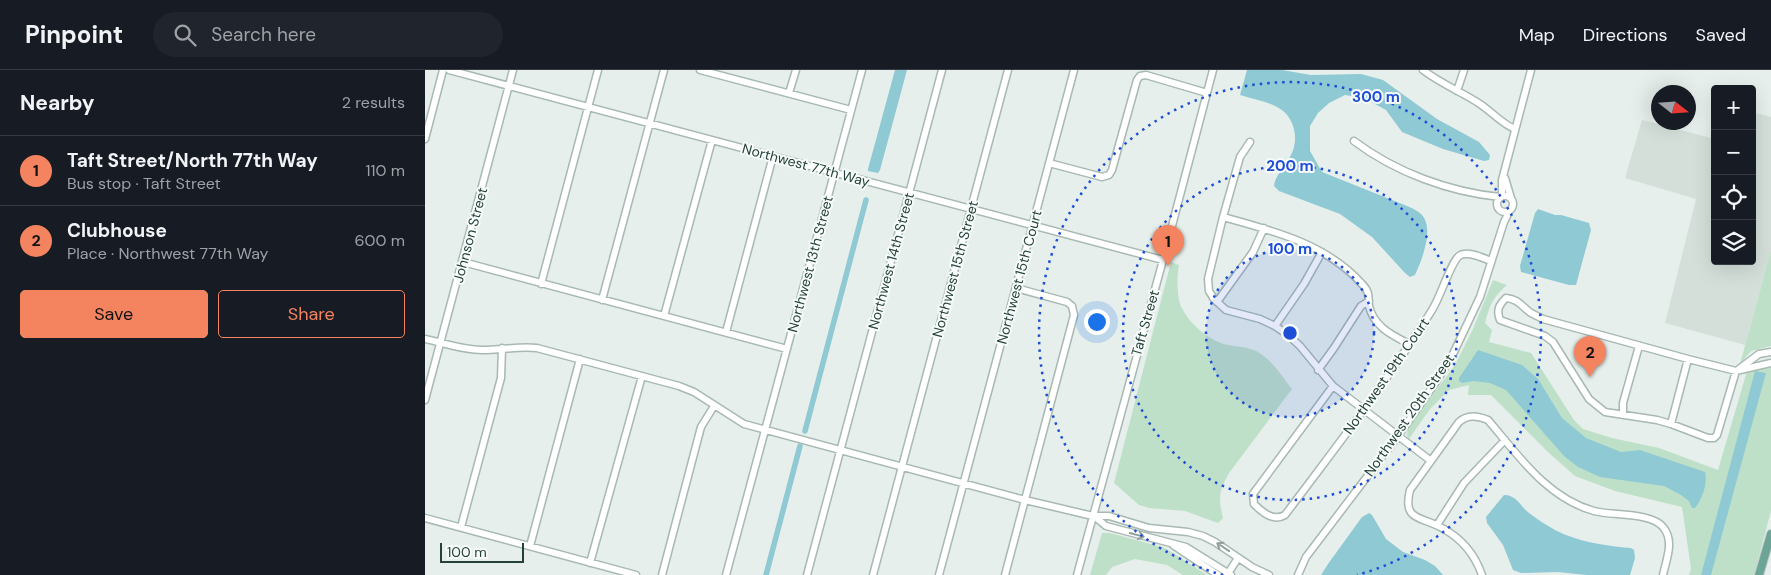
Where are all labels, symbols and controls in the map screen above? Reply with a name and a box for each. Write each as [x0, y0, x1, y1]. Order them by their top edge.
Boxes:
search box [153, 12, 503, 57]
text: Pinpoint [25, 19, 123, 50]
icon: search [171, 21, 199, 49]
text: Search here [211, 22, 316, 47]
text: Map [1519, 23, 1555, 47]
text: Directions [1583, 23, 1668, 47]
text: Saved [1696, 23, 1746, 47]
north arrow [1651, 85, 1696, 130]
map controls [1711, 85, 1756, 265]
button: + [1711, 85, 1756, 130]
text: 300 m [1352, 87, 1400, 107]
text: Nearby [20, 89, 94, 117]
text: 2 results [342, 92, 405, 113]
button: − [1711, 130, 1756, 175]
street label: Northwest 77th Way [740, 139, 872, 191]
text: Taft Street/North 77th Way [67, 148, 318, 173]
text: 200 m [1266, 156, 1314, 176]
text: 1 [33, 160, 39, 181]
text: 110 m [366, 160, 405, 181]
text: Bus stop · Taft Street [67, 173, 221, 194]
button: locate [1711, 175, 1756, 220]
street label: Johnson Street [449, 185, 491, 285]
street label: Northwest 14th Street [864, 191, 918, 331]
street label: Northwest 13th Street [783, 194, 837, 334]
street label: Northwest 15th Street [928, 199, 982, 339]
street label: Northwest 15th Court [992, 208, 1046, 346]
text: Clubhouse [67, 218, 167, 243]
button: layers [1711, 220, 1756, 265]
pin: 1 [1152, 225, 1184, 266]
text: 2 [31, 230, 41, 251]
text: 600 m [355, 230, 405, 251]
text: 100 m [1268, 239, 1312, 259]
text: Place · Northwest 77th Way [67, 243, 269, 264]
street label: Taft Street [1127, 288, 1163, 358]
button: Save [20, 290, 208, 338]
button: Share [218, 290, 405, 338]
your location [1084, 309, 1110, 335]
street label: Northwest 19th Court [1339, 314, 1433, 438]
centre of rings [1281, 324, 1299, 342]
pin: 2 [1574, 336, 1606, 377]
street label: Northwest 20th Street [1360, 350, 1458, 480]
one-way arrow [1129, 530, 1145, 540]
scale bar [440, 540, 524, 563]
one-way arrow [1216, 542, 1230, 553]
text: 100 m [447, 543, 487, 561]

